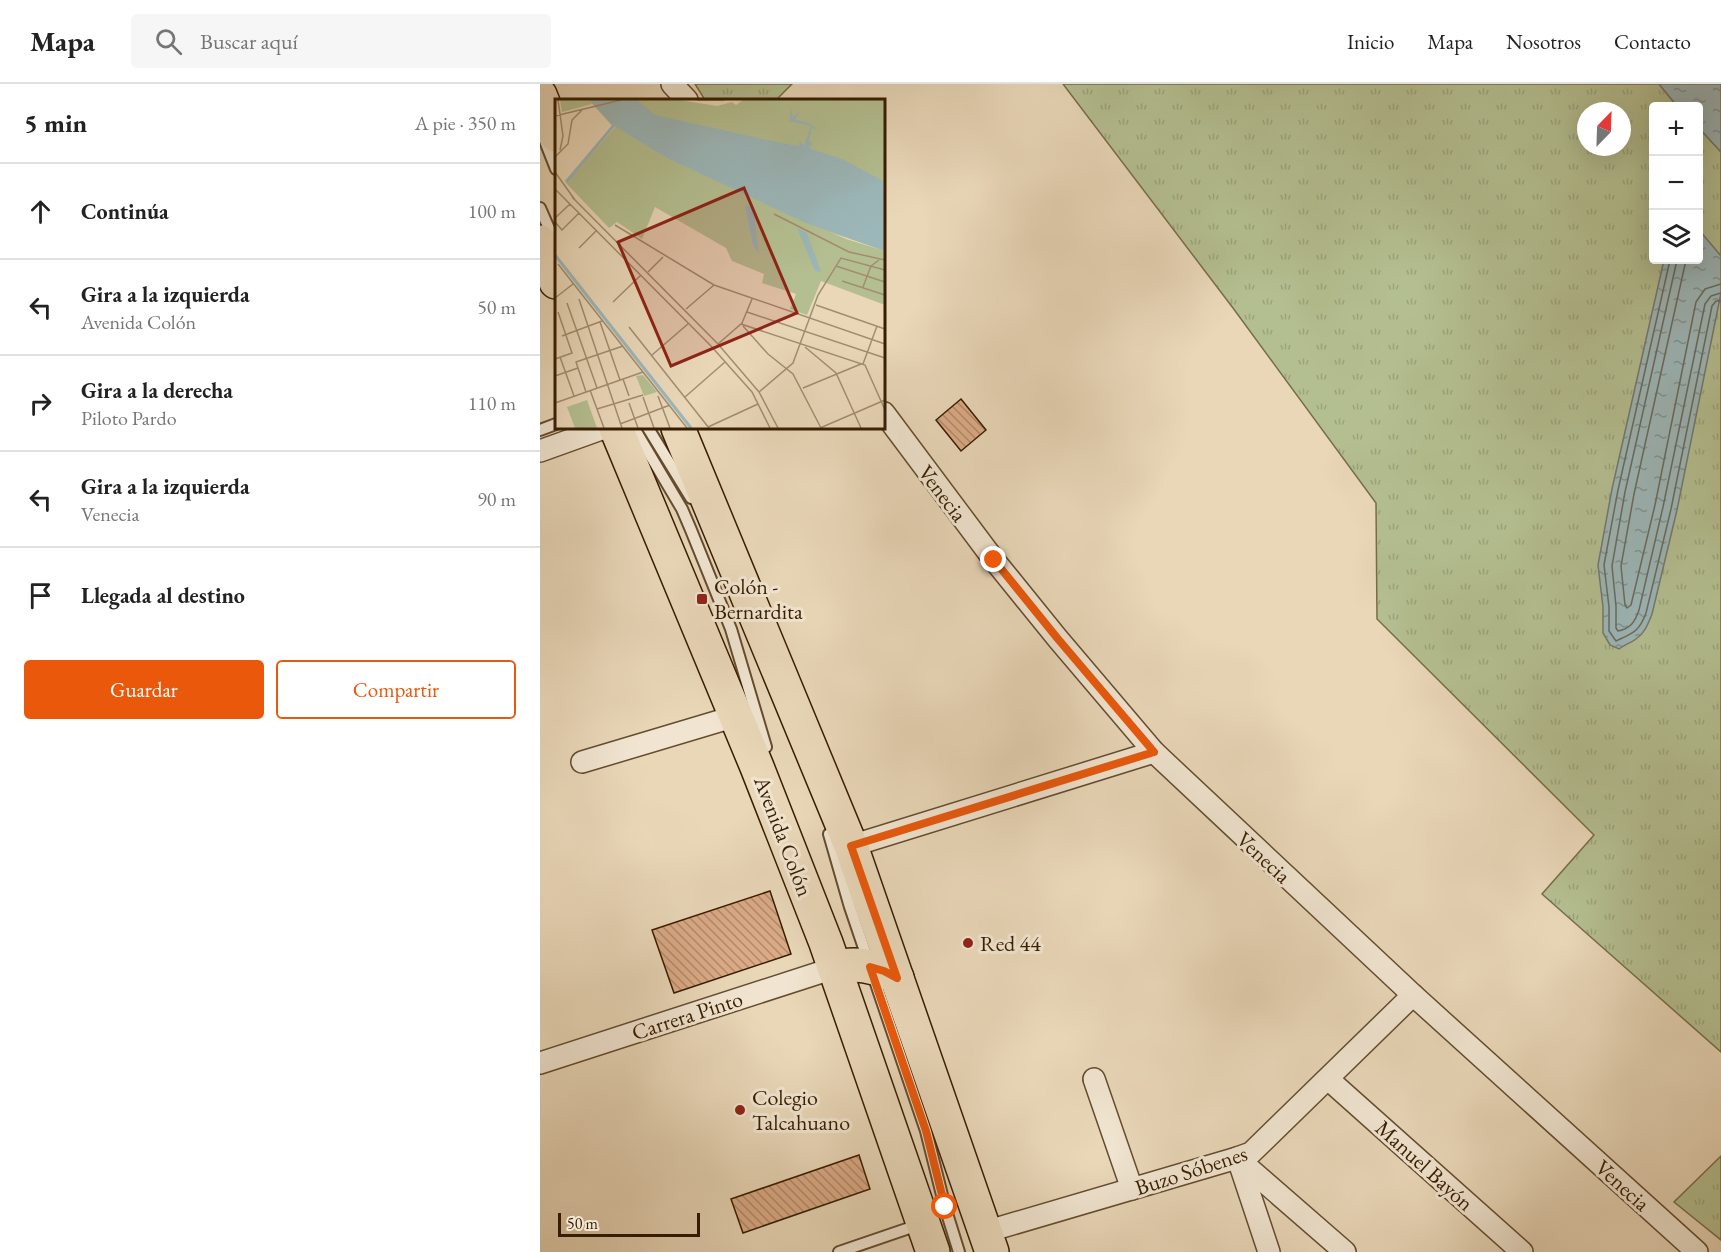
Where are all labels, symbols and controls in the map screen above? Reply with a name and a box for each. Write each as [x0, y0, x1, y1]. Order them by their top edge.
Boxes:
search box [131, 14, 551, 68]
text: Mapa [30, 23, 95, 59]
icon: search [152, 25, 185, 58]
text: Buscar aquí [200, 27, 298, 56]
text: Inicio [1347, 28, 1394, 55]
text: Mapa [1427, 28, 1473, 55]
text: Nosotros [1506, 28, 1581, 55]
text: Contacto [1614, 28, 1691, 55]
inset map [555, 99, 885, 429]
north arrow [1577, 102, 1631, 156]
map controls [1649, 102, 1703, 264]
button: + [1649, 102, 1703, 156]
text: 5 min [24, 106, 87, 140]
text: A pie · 350 m [415, 110, 516, 136]
button: − [1649, 156, 1703, 210]
icon: ahead [24, 195, 57, 228]
text: Continúa [81, 197, 169, 226]
text: 100 m [468, 198, 516, 224]
button: layers [1649, 210, 1703, 264]
text: Gira a la izquierda [81, 280, 250, 309]
icon: left [24, 291, 57, 324]
text: 50 m [477, 294, 516, 320]
text: Avenida Colón [81, 309, 196, 335]
text: Gira a la derecha [81, 376, 233, 405]
icon: right [24, 387, 57, 420]
text: 110 m [468, 390, 516, 416]
text: Piloto Pardo [81, 405, 177, 431]
street label: Venecia [912, 459, 974, 528]
text: Gira a la izquierda [81, 472, 250, 501]
icon: left [24, 483, 57, 516]
text: 90 m [477, 486, 516, 512]
text: Venecia [81, 501, 139, 527]
route end [980, 546, 1006, 572]
place label: Colón - Bernardita [714, 572, 803, 626]
icon: arrive [24, 579, 57, 612]
text: Llegada al destino [81, 581, 245, 610]
marker: Colón - Bernardita [695, 592, 709, 606]
button: Guardar [24, 660, 264, 719]
button: Compartir [276, 660, 516, 719]
street label: Avenida Colón [747, 771, 820, 901]
street label: Venecia [1230, 825, 1297, 890]
place label: Red 44 [980, 929, 1041, 958]
marker: Red 44 [961, 936, 975, 950]
street label: Carrera Pinto [628, 984, 746, 1047]
place label: Colegio Talcahuano [752, 1083, 850, 1137]
marker: Colegio Talcahuano [733, 1103, 747, 1117]
street label: Manuel Bayón [1369, 1114, 1480, 1217]
street label: Buzo Sóbenes [1131, 1139, 1251, 1202]
street label: Venecia [1589, 1153, 1656, 1218]
route start [931, 1193, 957, 1219]
scale bar [558, 1210, 700, 1238]
text: 50 m [567, 1213, 598, 1234]

